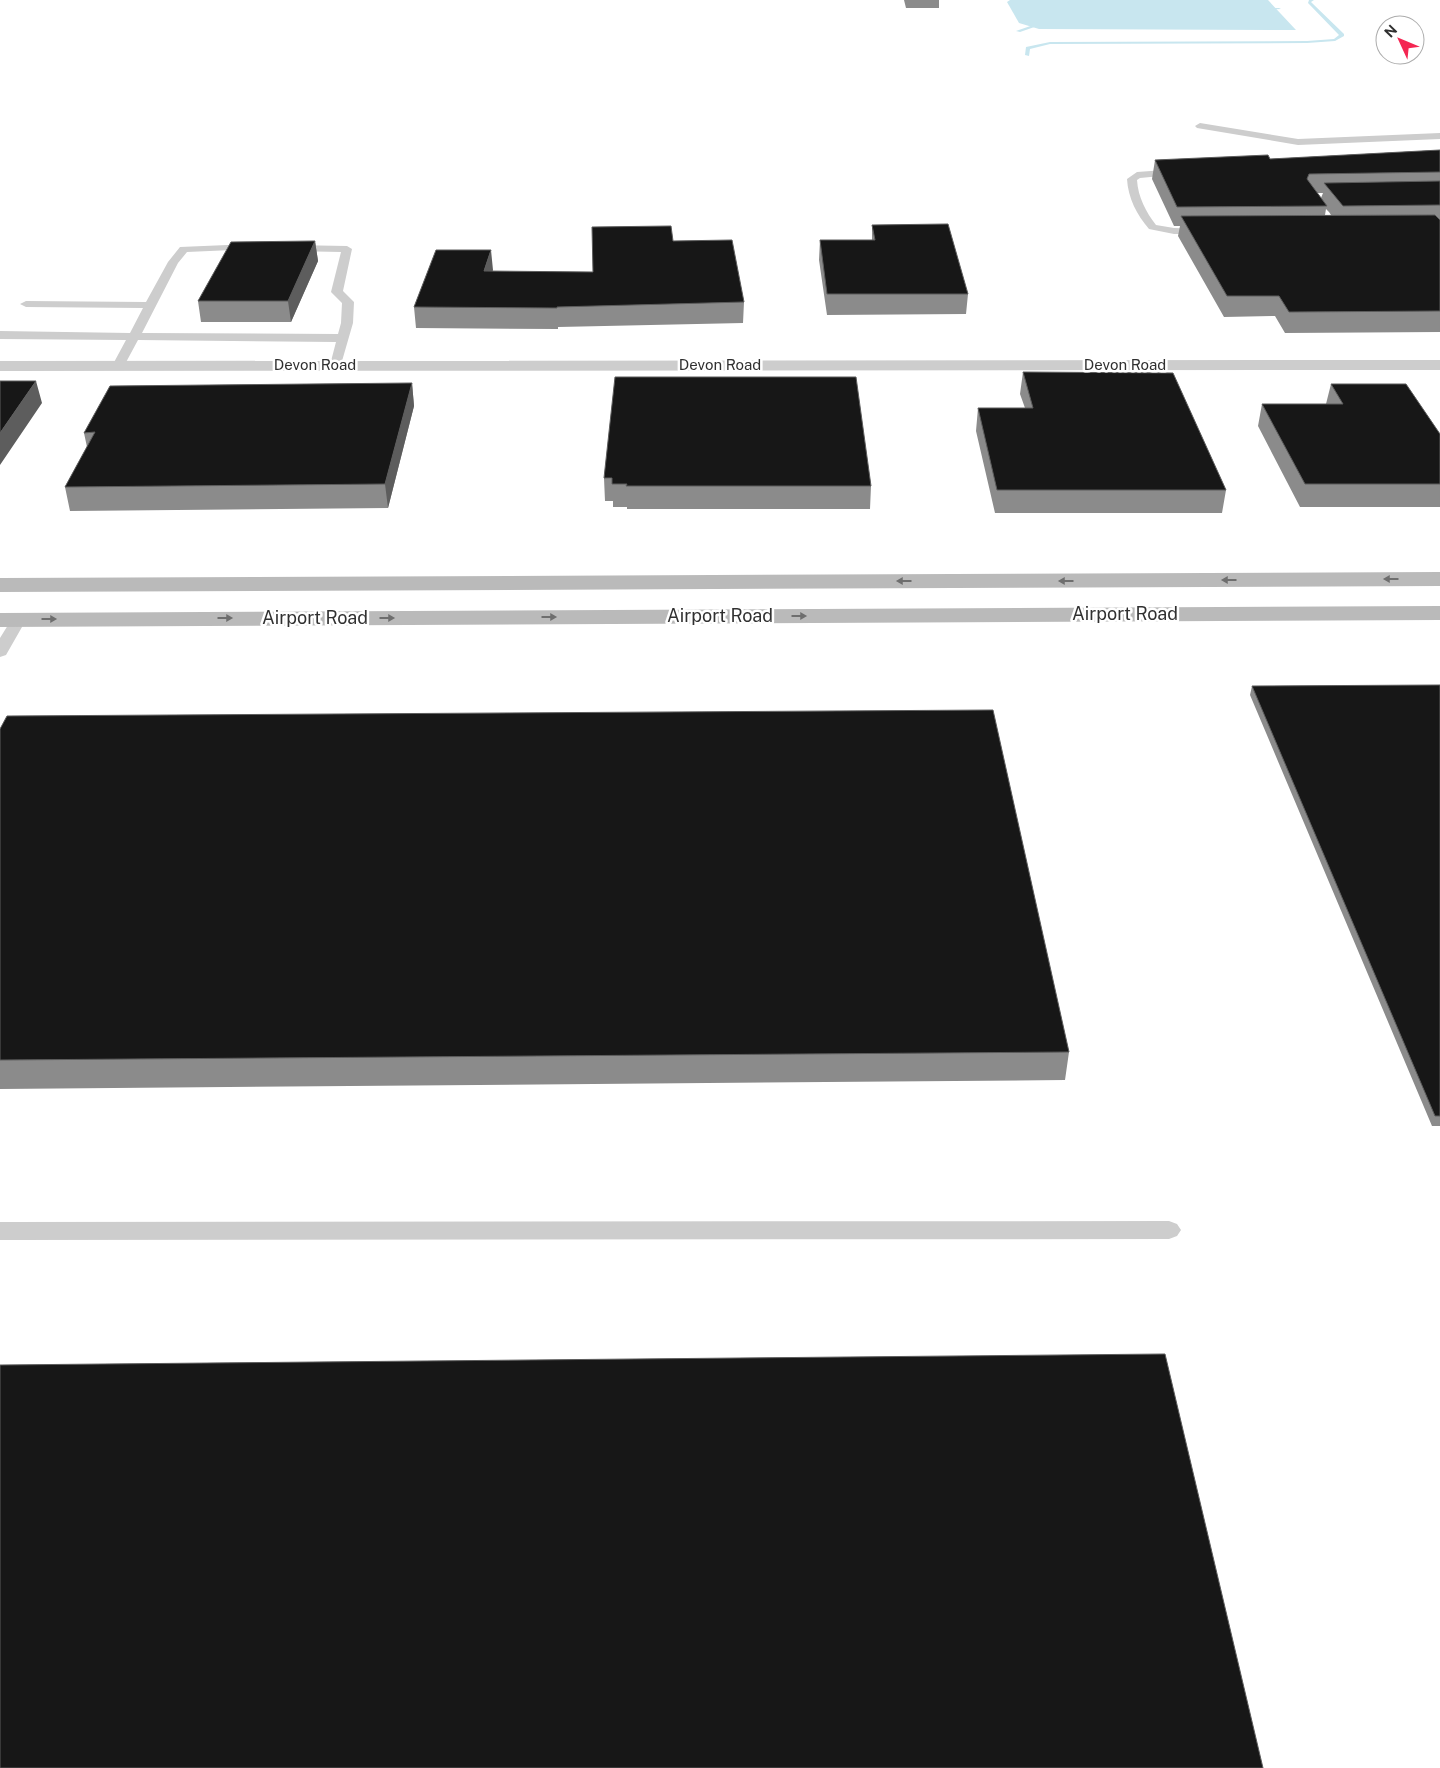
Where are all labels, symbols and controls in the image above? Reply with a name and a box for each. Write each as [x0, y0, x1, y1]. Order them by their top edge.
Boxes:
north arrow [1375, 15, 1425, 65]
text: N [1381, 21, 1400, 40]
street label: Devon Road [274, 356, 356, 373]
street label: Devon Road [679, 356, 761, 373]
street label: Devon Road [1084, 356, 1166, 373]
one-way arrow [1221, 576, 1237, 584]
one-way arrow [1383, 576, 1399, 584]
one-way arrow [1058, 577, 1074, 585]
one-way arrow [896, 578, 912, 586]
street label: Airport Road [1072, 603, 1178, 624]
street label: Airport Road [667, 605, 773, 626]
street label: Airport Road [262, 607, 368, 628]
one-way arrow [792, 612, 808, 620]
one-way arrow [542, 613, 558, 621]
one-way arrow [217, 614, 233, 622]
one-way arrow [379, 614, 395, 622]
one-way arrow [41, 615, 57, 623]

